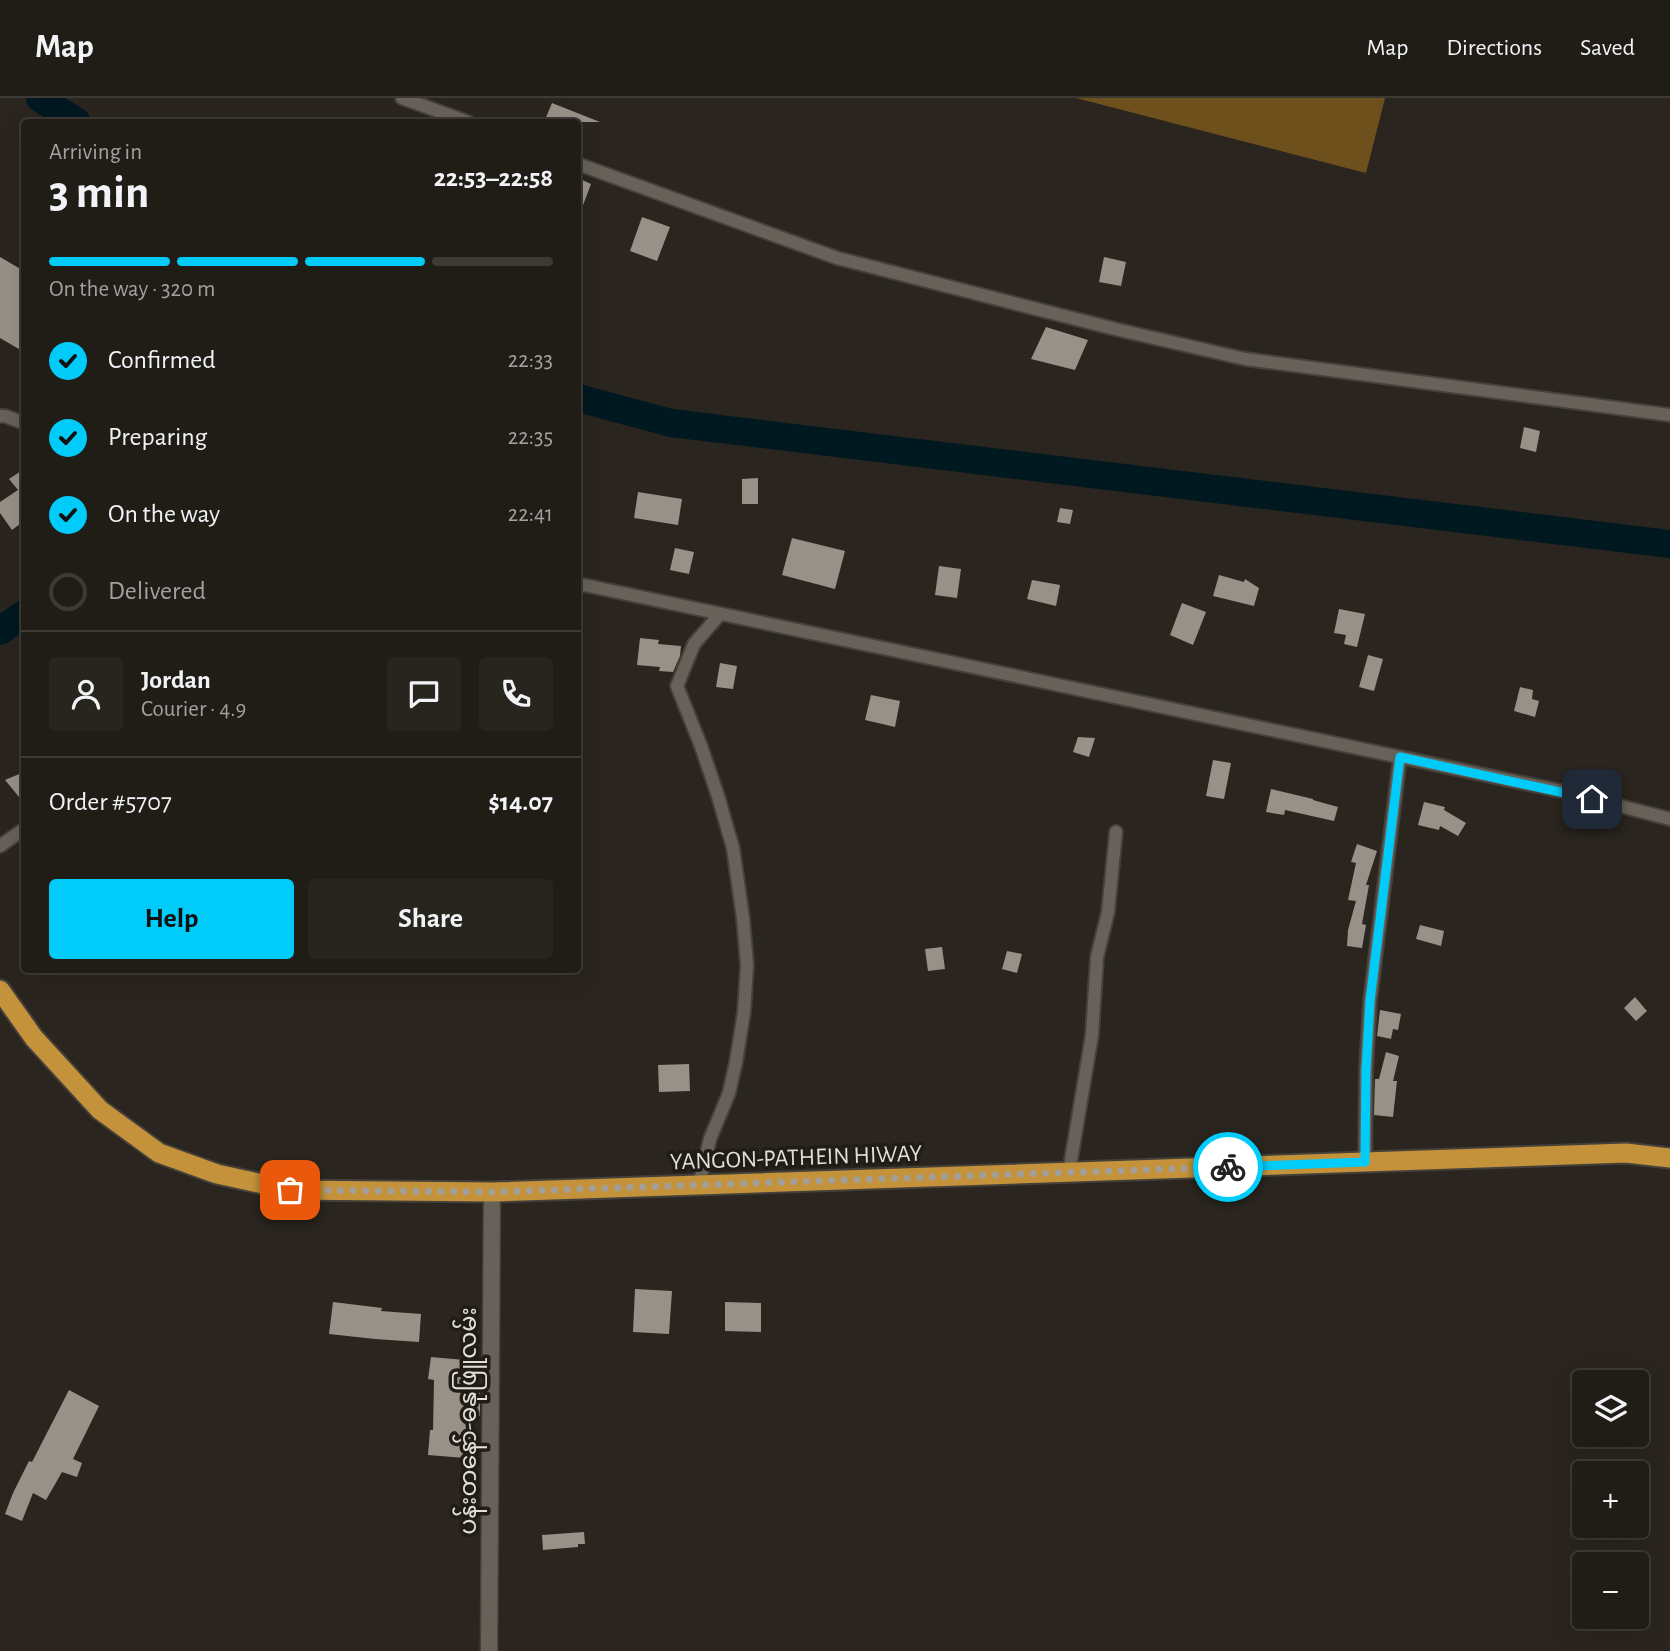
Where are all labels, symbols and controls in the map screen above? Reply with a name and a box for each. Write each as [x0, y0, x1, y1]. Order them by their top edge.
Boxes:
text: Map [35, 31, 94, 64]
text: Map [1366, 36, 1408, 60]
text: Directions [1446, 36, 1542, 60]
text: Saved [1580, 36, 1635, 60]
text: Arriving in [49, 141, 142, 164]
text: 22:53–22:58 [434, 165, 553, 191]
text: 3 min [49, 170, 149, 216]
text: On the way · 320 m [49, 278, 215, 301]
icon: check [49, 342, 87, 380]
text: Confirmed [108, 347, 216, 373]
text: 22:33 [508, 349, 553, 372]
icon: check [49, 419, 87, 457]
text: Preparing [108, 424, 207, 450]
text: 22:35 [508, 426, 553, 449]
icon: check [49, 496, 87, 534]
text: On the way [108, 501, 220, 527]
text: 22:41 [508, 503, 553, 526]
text: Delivered [108, 578, 206, 604]
button: person [49, 657, 123, 731]
button: chat [387, 657, 461, 731]
button: phone [479, 657, 553, 731]
text: Jordan [141, 667, 211, 693]
text: Courier · 4.9 [141, 698, 246, 721]
pin [1562, 769, 1622, 829]
icon: home [1573, 780, 1611, 818]
text: Order #5707 [49, 789, 172, 815]
text: $14.07 [488, 789, 553, 815]
button: Help [49, 879, 294, 959]
button: Share [308, 879, 553, 959]
courier [1193, 1132, 1263, 1202]
street label: YANGON-PATHEIN HIWAY [669, 1142, 923, 1174]
icon: bike [1209, 1148, 1247, 1186]
pin [260, 1160, 320, 1220]
icon: bag [271, 1171, 309, 1209]
street label: ပန်းတနော်-ဓနုဖြူလမ်း [452, 1307, 487, 1535]
map controls [1572, 1370, 1649, 1629]
button: layers [1572, 1370, 1649, 1447]
button: + [1572, 1461, 1649, 1538]
button: − [1572, 1552, 1649, 1629]

